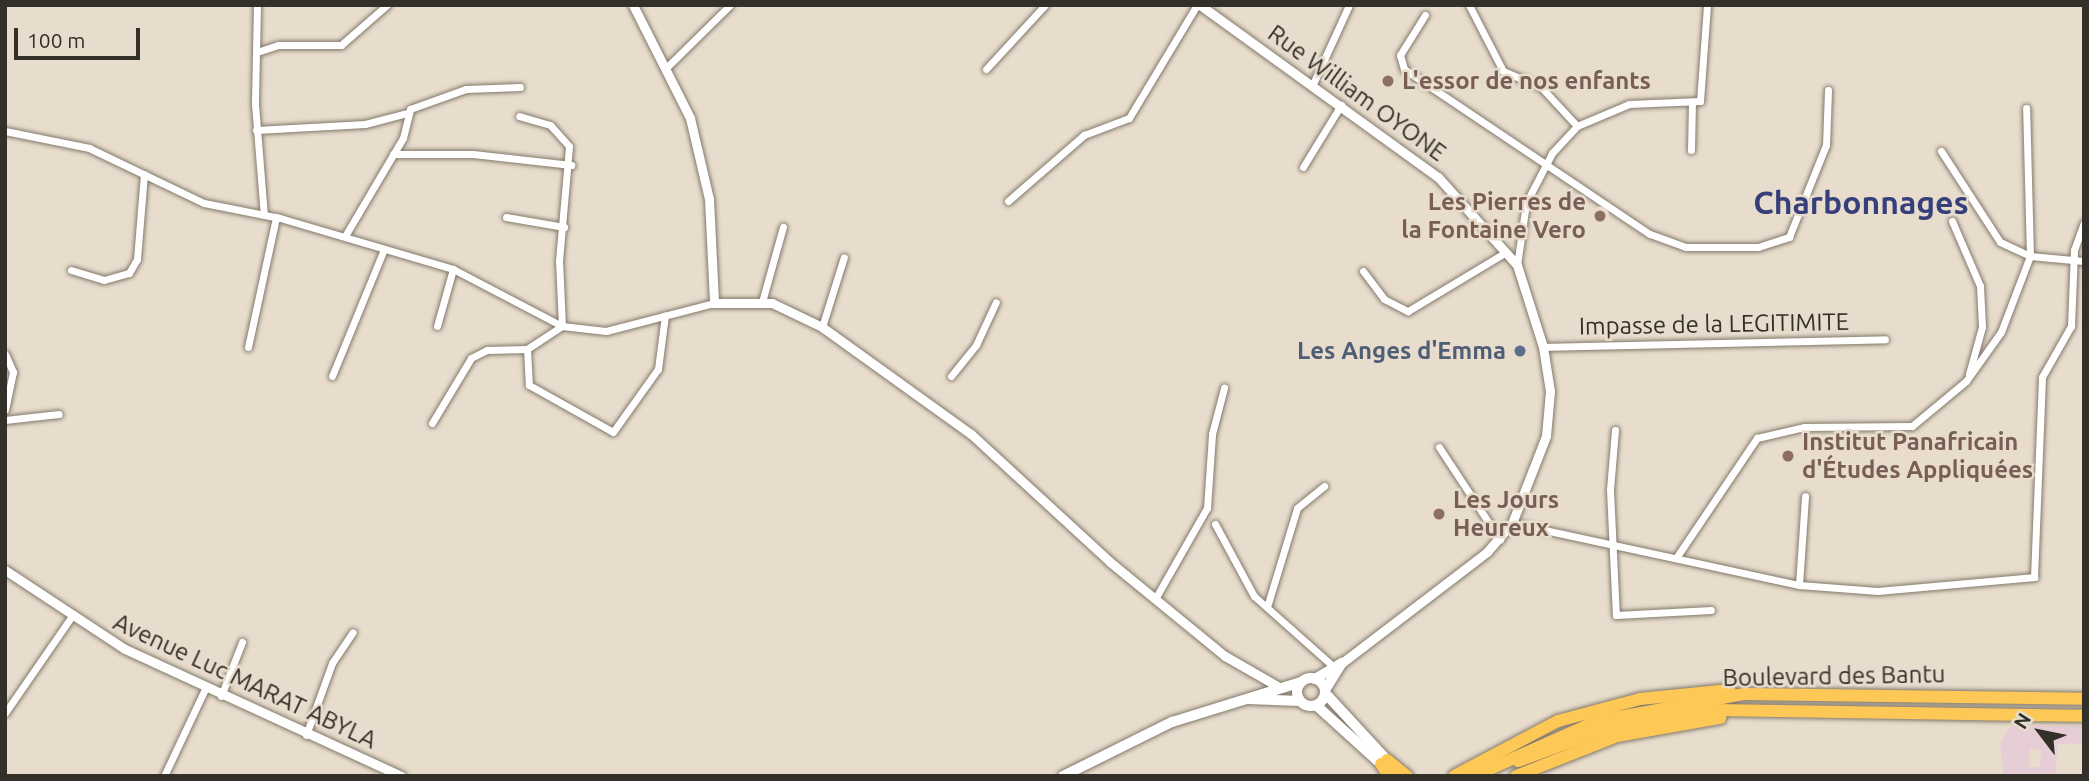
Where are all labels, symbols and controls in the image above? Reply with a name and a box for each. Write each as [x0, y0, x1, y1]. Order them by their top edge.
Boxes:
scale bar [18, 14, 144, 58]
street label: Rue William OYONE [1262, 19, 1452, 167]
text: 100 m [27, 28, 85, 52]
place label: L'essor de nos enfants [1402, 67, 1651, 95]
marker: L'essor de nos enfants [1380, 73, 1396, 89]
district label: Charbonnages [1753, 183, 1969, 221]
place label: Les Pierres de la Fontaine Vero [1401, 188, 1586, 244]
marker: Les Pierres de la Fontaine Vero [1592, 208, 1608, 224]
street label: Impasse de la LEGITIMITE [1579, 307, 1849, 341]
place label: Les Anges d'Emma [1297, 337, 1506, 365]
marker: Les Anges d'Emma [1512, 343, 1528, 359]
place label: Institut Panafricain d'Études Appliquées [1802, 428, 2033, 484]
marker: Institut Panafricain d'Études Appliquées [1780, 448, 1796, 464]
place label: Les Jours Heureux [1453, 486, 1559, 542]
marker: Les Jours Heureux [1431, 506, 1447, 522]
street label: Avenue Luc MARAT ABYLA [109, 607, 381, 755]
street label: Boulevard des Bantu [1722, 660, 1946, 692]
north arrow [2005, 697, 2075, 767]
text: N [2009, 709, 2035, 733]

